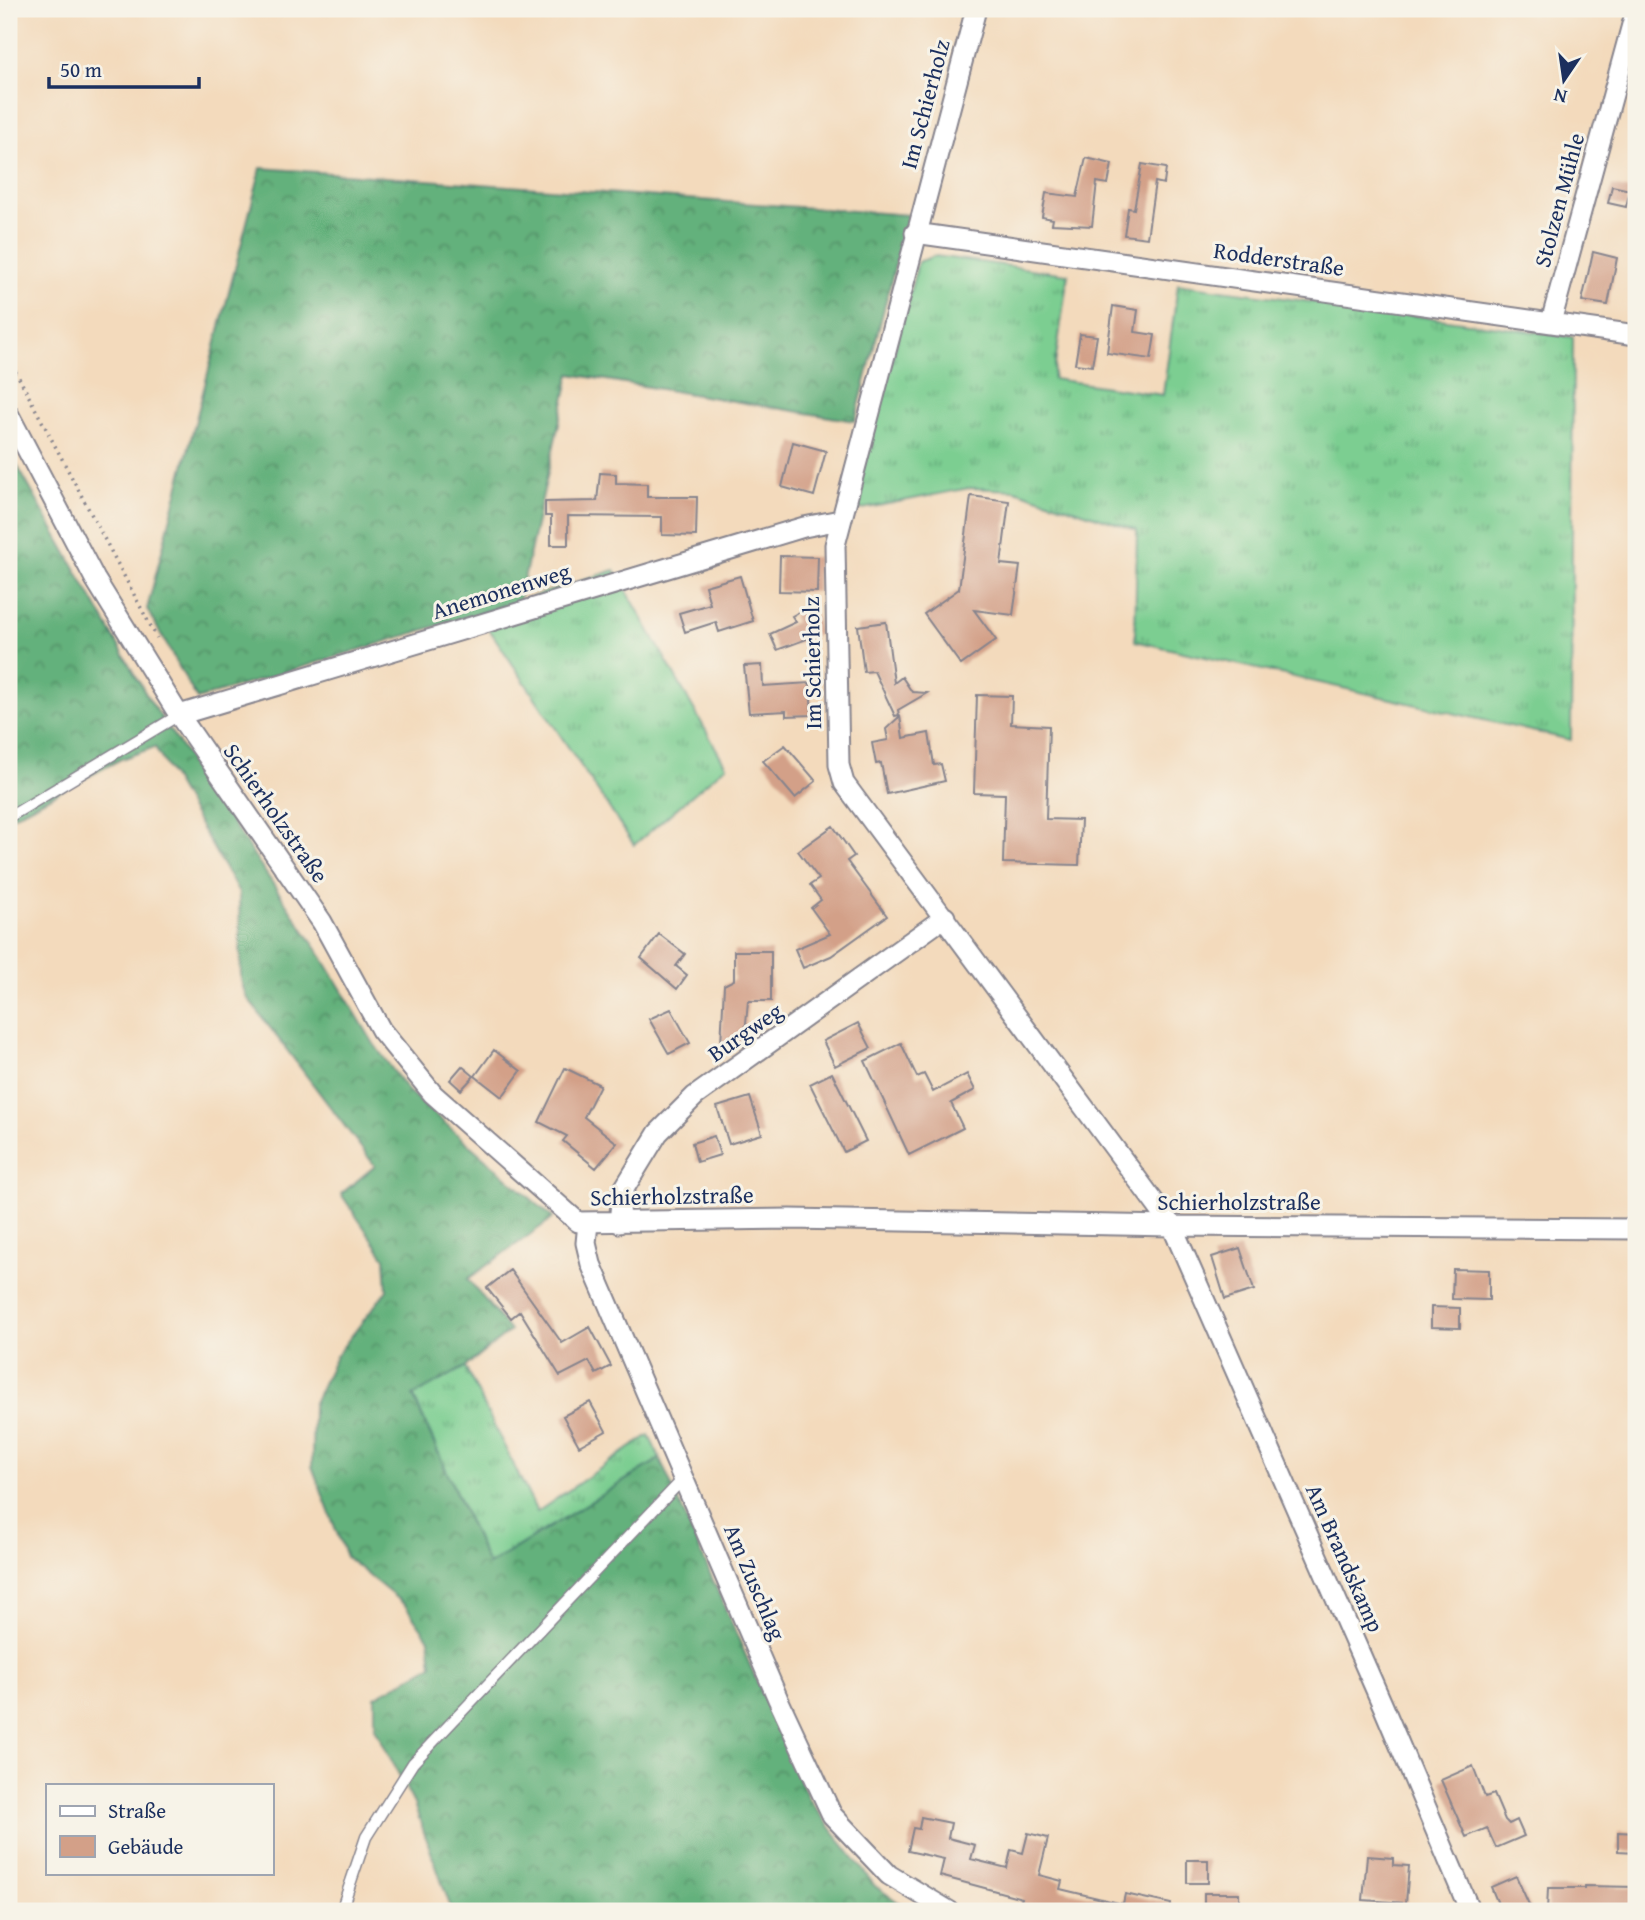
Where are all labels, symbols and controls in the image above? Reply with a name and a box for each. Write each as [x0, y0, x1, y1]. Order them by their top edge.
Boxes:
street label: Im Schierholz [891, 35, 958, 172]
scale bar [49, 46, 200, 90]
north arrow [1530, 46, 1600, 116]
text: 50 m [60, 54, 102, 85]
text: N [1551, 81, 1570, 112]
street label: Stolzen Mühle [1525, 129, 1592, 271]
street label: Rodderstraße [1212, 233, 1346, 284]
street label: Anemonenweg [428, 554, 575, 627]
street label: Im Schierholz [794, 596, 829, 730]
street label: Schierholzstraße [216, 736, 337, 889]
street label: Burgweg [701, 994, 789, 1069]
street label: Schierholzstraße [590, 1178, 754, 1213]
street label: Schierholzstraße [1157, 1185, 1321, 1218]
street label: Am Brandskamp [1298, 1478, 1393, 1637]
street label: Am Zuschlag [716, 1519, 795, 1645]
legend [46, 1784, 273, 1874]
text: Straße [108, 1795, 166, 1826]
text: Gebäude [108, 1831, 184, 1862]

